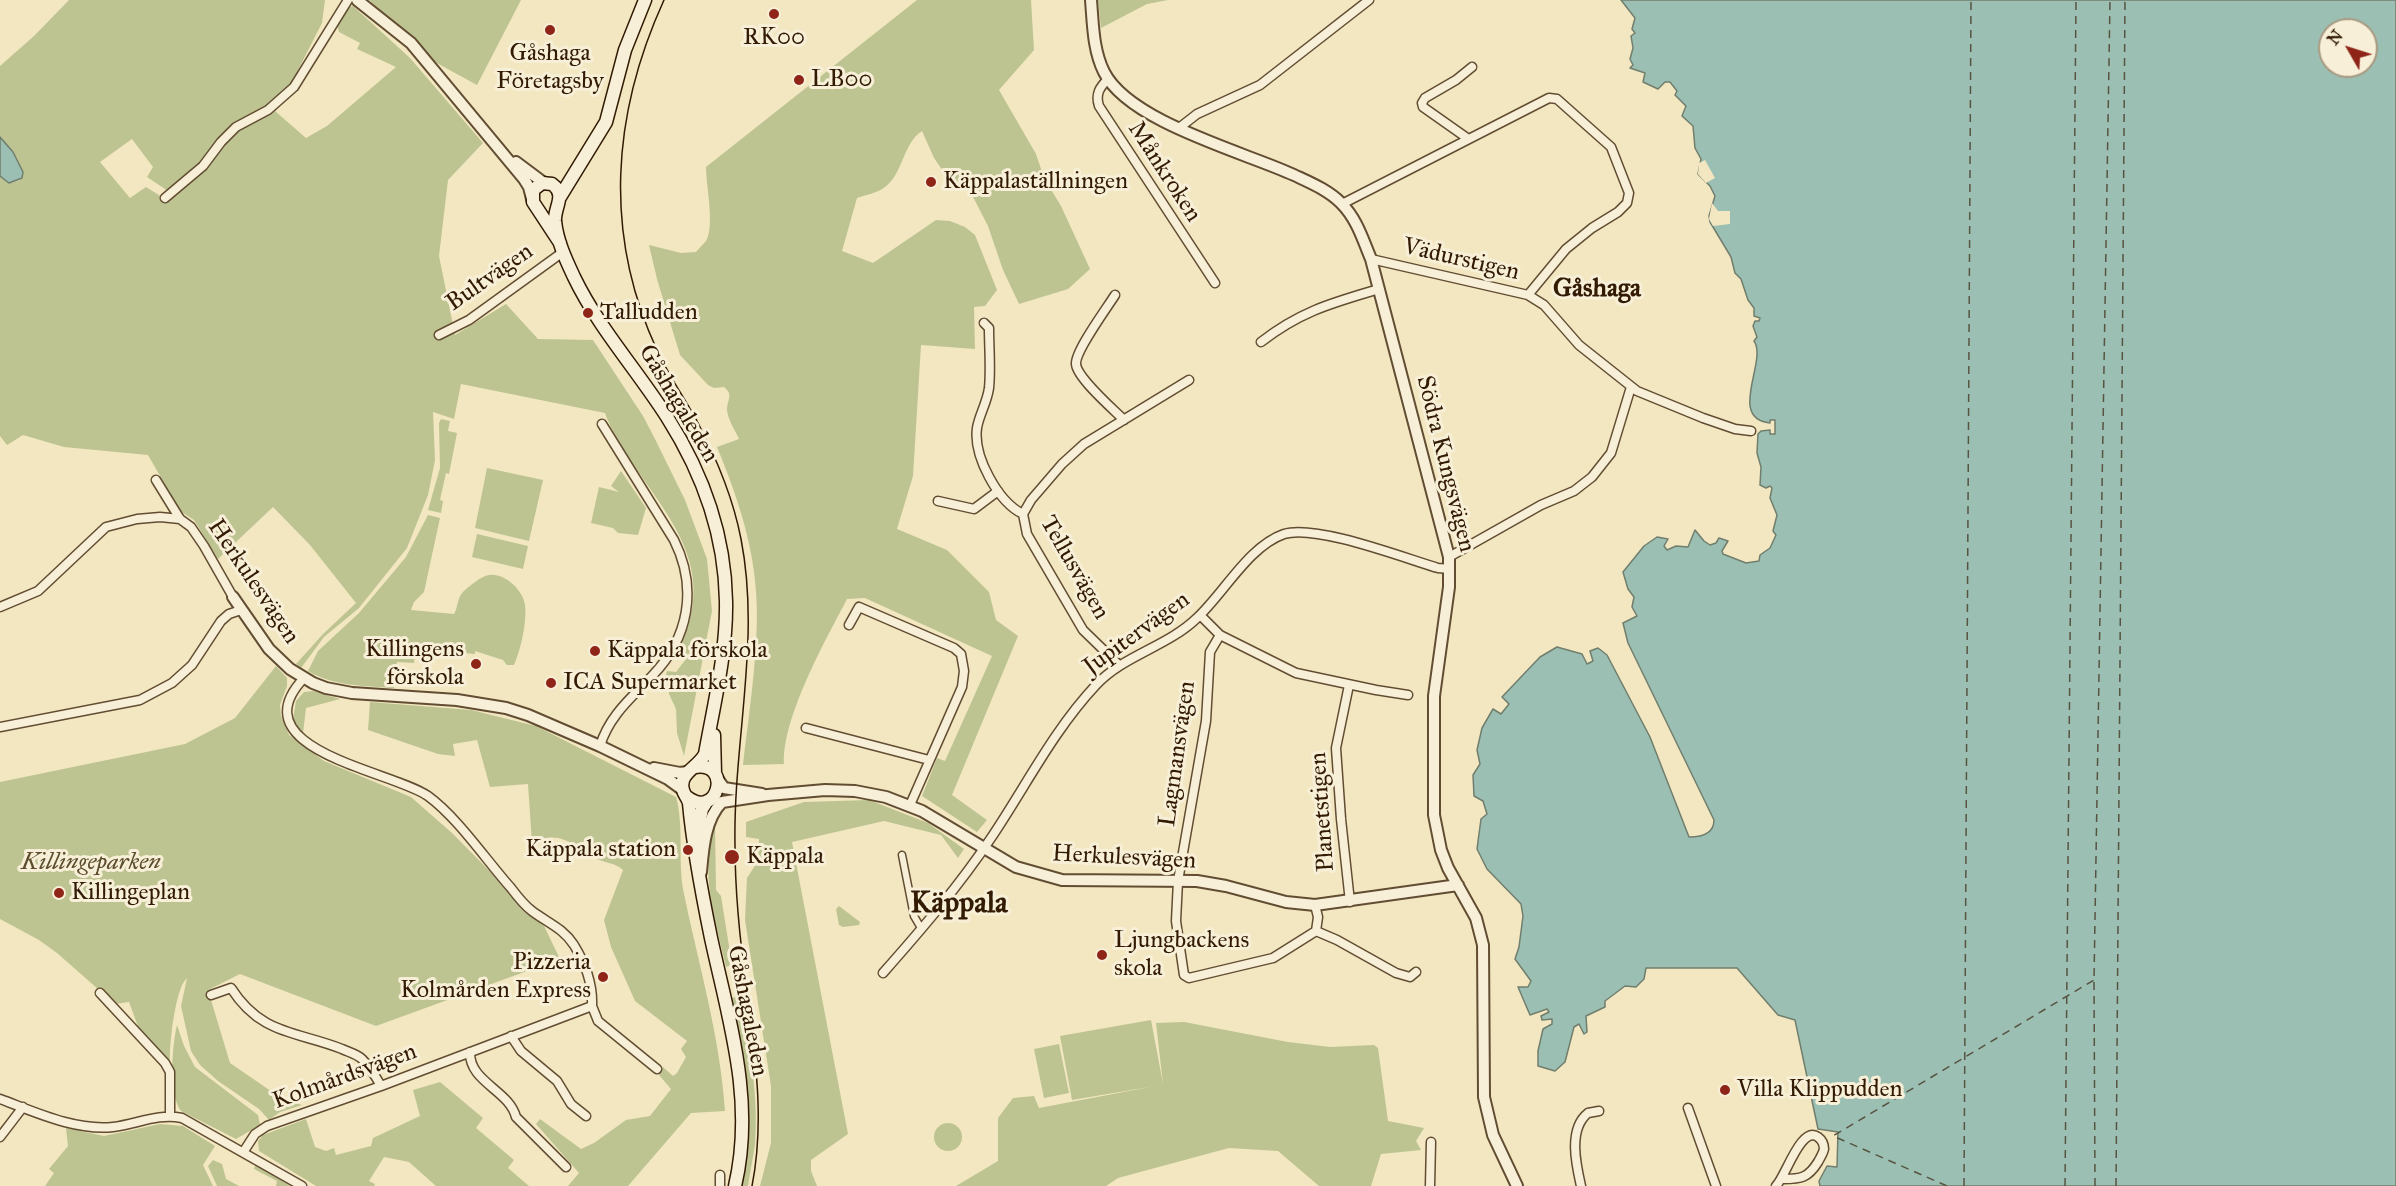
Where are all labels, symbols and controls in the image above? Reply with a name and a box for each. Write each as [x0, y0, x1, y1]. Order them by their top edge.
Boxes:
marker: RK00 [767, 7, 781, 21]
north arrow [2318, 18, 2378, 78]
marker: Gåshaga Företagsby [543, 23, 557, 37]
place label: RK00 [743, 24, 805, 52]
text: N [2324, 26, 2347, 49]
place label: Gåshaga Företagsby [496, 40, 604, 96]
place label: LB00 [811, 66, 873, 94]
marker: LB00 [792, 73, 806, 87]
street label: Månkroken [1121, 116, 1207, 228]
place label: Käppalaställningen [943, 168, 1128, 196]
marker: Käppalaställningen [924, 175, 938, 189]
street label: Vädurstigen [1400, 233, 1522, 287]
street label: Bultvägen [441, 238, 539, 318]
district label: Gåshaga [1553, 274, 1641, 306]
place label: Talludden [600, 299, 698, 327]
marker: Talludden [581, 306, 595, 320]
street label: Gåshagaleden [631, 340, 725, 468]
street label: Södra Kungsvägen [1409, 373, 1481, 555]
street label: Tellusvägen [1033, 511, 1115, 625]
street label: Herkulesvägen [201, 514, 305, 650]
street label: Jupitervägen [1078, 586, 1196, 682]
place label: Killingens förskola [365, 636, 464, 692]
place label: Käppala förskola [607, 637, 768, 665]
marker: Käppala förskola [588, 644, 602, 658]
marker: Killingens förskola [469, 657, 483, 671]
place label: ICA Supermarket [563, 669, 737, 697]
marker: ICA Supermarket [544, 676, 558, 690]
street label: Lagmansvägen [1154, 679, 1202, 829]
street label: Planetstigen [1304, 751, 1342, 873]
place label: Käppala station [525, 836, 676, 864]
street label: Herkulesvägen [1051, 840, 1197, 876]
marker: Käppala station [681, 843, 695, 857]
place label: Käppala [746, 843, 824, 871]
marker: Käppala [723, 848, 741, 866]
park label: Killingeparken [21, 849, 161, 877]
place label: Killingeplan [71, 879, 190, 907]
marker: Killingeplan [52, 886, 66, 900]
district label: Käppala [910, 887, 1008, 923]
place label: Ljungbackens skola [1114, 927, 1249, 983]
street label: Gåshagaleden [720, 943, 774, 1079]
marker: Ljungbackens skola [1095, 948, 1109, 962]
place label: Pizzeria Kolmården Express [400, 949, 591, 1005]
marker: Pizzeria Kolmården Express [596, 970, 610, 984]
street label: Kolmårdsvägen [269, 1038, 421, 1116]
place label: Villa Klippudden [1737, 1076, 1903, 1104]
marker: Villa Klippudden [1718, 1083, 1732, 1097]

